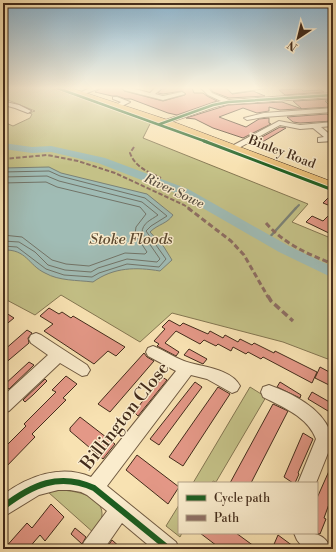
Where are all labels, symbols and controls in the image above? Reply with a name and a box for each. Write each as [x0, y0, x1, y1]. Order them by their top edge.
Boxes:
north arrow [278, 18, 318, 58]
text: N [285, 37, 300, 54]
street label: Binley Road [245, 132, 318, 172]
water label: River Sowe [141, 170, 207, 212]
park label: Stoke Floods [89, 230, 173, 249]
street label: Billington Close [75, 357, 174, 475]
legend [178, 482, 318, 534]
text: Cycle path [214, 491, 270, 506]
text: Path [214, 511, 239, 526]

